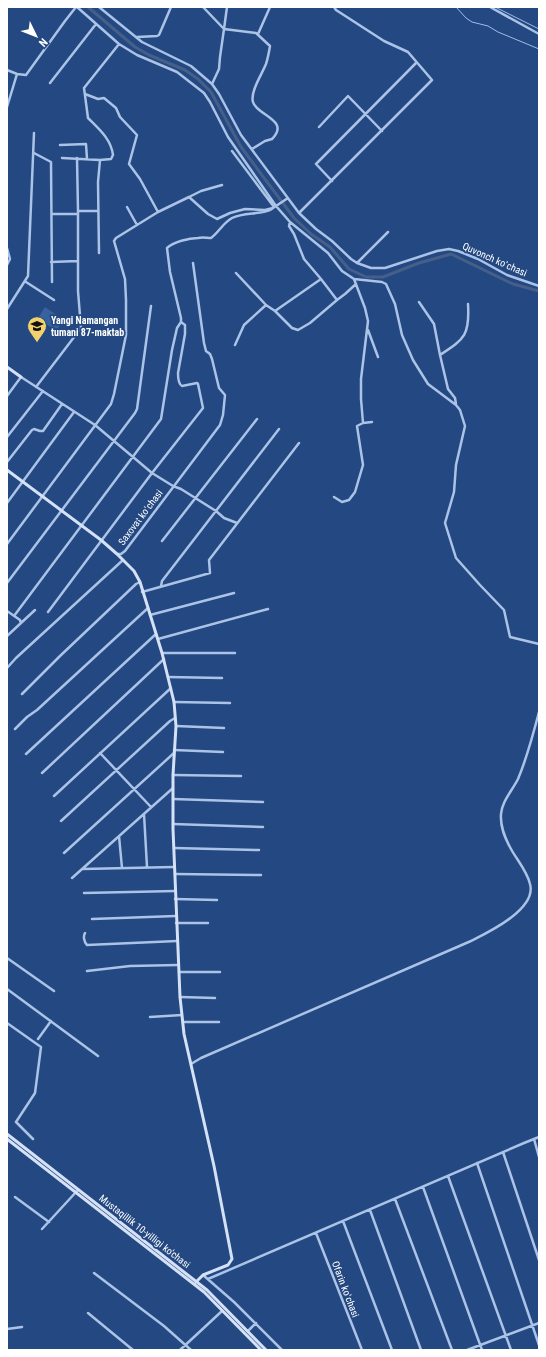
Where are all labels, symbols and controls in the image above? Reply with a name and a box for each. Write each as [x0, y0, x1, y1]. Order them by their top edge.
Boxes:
north arrow [16, 16, 56, 56]
text: N [36, 36, 50, 50]
street label: Quvonch koʻchasi [461, 240, 529, 279]
school or university icon: Yangi Namangan tumani 87-maktab [26, 315, 48, 343]
place label: Yangi Namangan tumani 87-maktab [51, 315, 124, 338]
street label: Saxovat koʻchasi [116, 488, 165, 547]
street label: Mustaqillik 10-yilligi ko'chasi [97, 1192, 192, 1270]
street label: Ofarin koʻchasi [330, 1260, 361, 1319]

